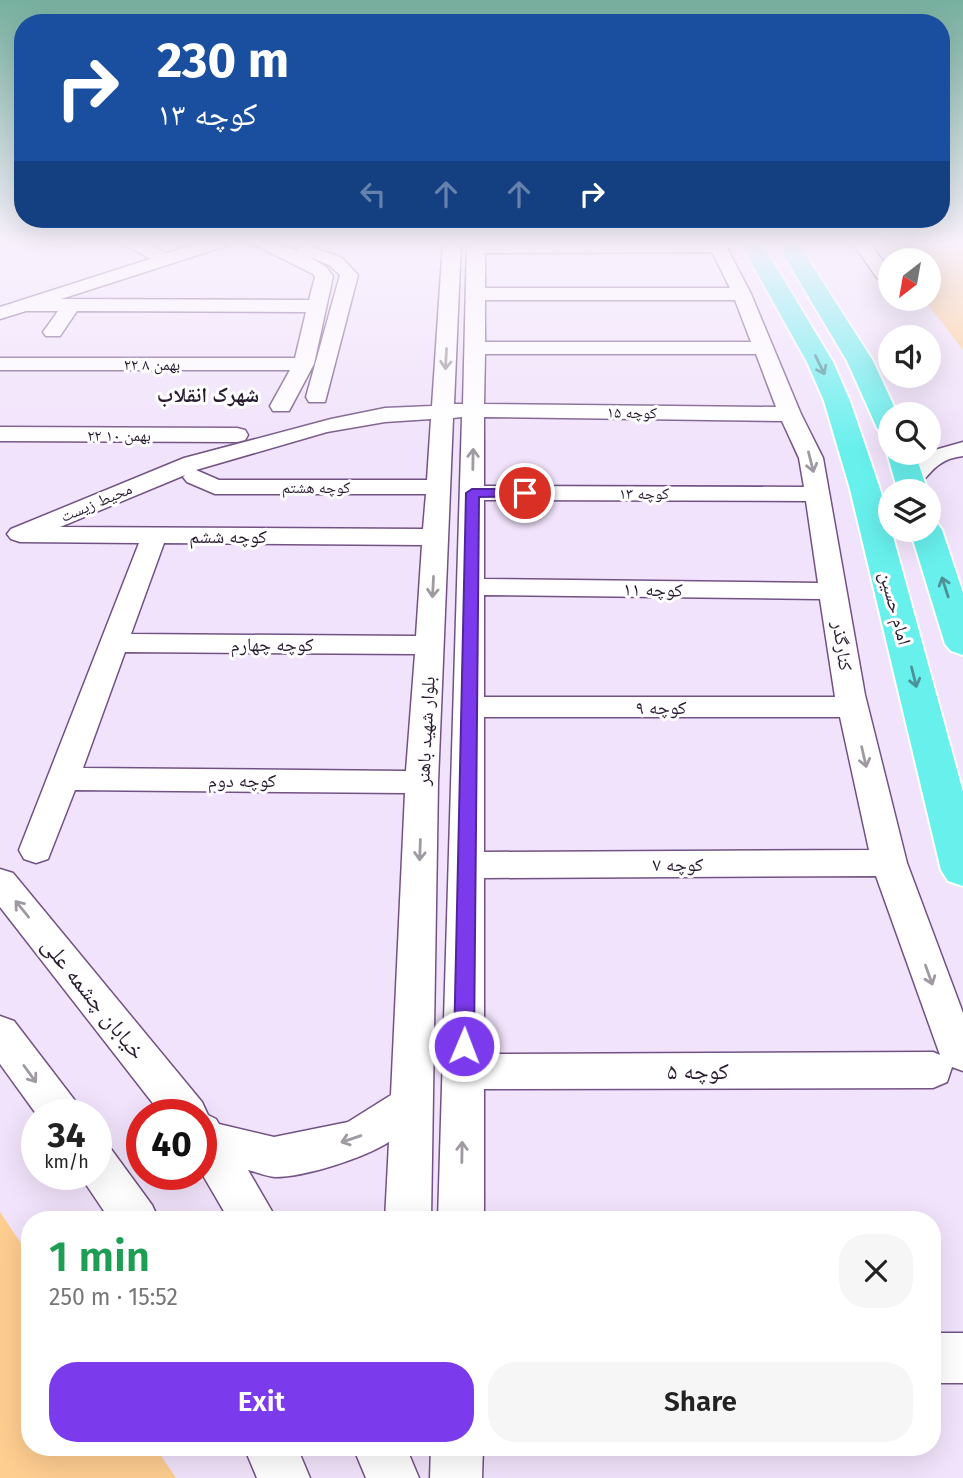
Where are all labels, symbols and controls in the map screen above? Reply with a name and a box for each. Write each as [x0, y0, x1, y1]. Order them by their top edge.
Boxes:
text: 230 m [157, 31, 289, 90]
icon: right [42, 42, 133, 133]
text: کوچه ۱۳ [157, 95, 257, 133]
icon: left [354, 175, 392, 213]
icon: ahead [427, 175, 465, 213]
icon: ahead [500, 175, 538, 213]
icon: right [573, 175, 611, 213]
north arrow [878, 248, 942, 312]
map controls [878, 248, 941, 542]
button: sound [878, 325, 941, 388]
one-way arrow [440, 348, 453, 371]
one-way arrow [814, 354, 828, 375]
street label: ۲۲ بهمن ۸ [124, 355, 180, 375]
district label: شهرک انقلاب [157, 382, 259, 408]
button: search [878, 402, 941, 465]
street label: کوچه ۱۵ [607, 403, 658, 422]
street label: ۲۲ بهمن ۱۰ [87, 426, 151, 446]
one-way arrow [466, 447, 480, 470]
one-way arrow [805, 450, 818, 472]
pin [495, 463, 555, 523]
icon: arrive [506, 474, 544, 512]
street label: کوچه هشتم [282, 478, 351, 498]
street label: محیط زیست [58, 479, 135, 526]
button: layers [878, 479, 941, 542]
street label: کوچه ۱۳ [619, 484, 669, 503]
street label: کوچه ششم [189, 525, 267, 549]
street label: امام حسین [873, 569, 916, 648]
one-way arrow [426, 575, 439, 597]
street label: کوچه ۱۱ [623, 577, 683, 602]
one-way arrow [937, 577, 950, 599]
street label: کنارگذر [828, 619, 857, 672]
street label: کوچه چهارم [230, 633, 314, 658]
one-way arrow [908, 665, 921, 687]
street label: بلوار شهید باهنر [411, 676, 440, 787]
street label: کوچه ۹ [635, 696, 687, 719]
one-way arrow [858, 745, 872, 768]
street label: کوچه دوم [208, 769, 276, 794]
one-way arrow [413, 838, 426, 861]
street label: کوچه ۷ [652, 853, 704, 876]
one-way arrow [14, 900, 30, 918]
street label: خیابان چشمه علی [36, 931, 152, 1065]
one-way arrow [924, 963, 937, 985]
position arrow [427, 1009, 501, 1083]
street label: کوچه ۵ [667, 1057, 729, 1085]
one-way arrow [23, 1064, 38, 1083]
speed limit sign: 40 [126, 1099, 217, 1190]
text: 34 [48, 1114, 85, 1156]
one-way arrow [341, 1134, 363, 1147]
one-way arrow [455, 1140, 469, 1163]
text: km/h [44, 1151, 89, 1173]
text: 1 min [49, 1232, 150, 1282]
button: close [839, 1234, 913, 1308]
text: 250 m · 15:52 [49, 1283, 178, 1311]
button: Exit [49, 1362, 474, 1442]
button: Share [488, 1362, 913, 1442]

